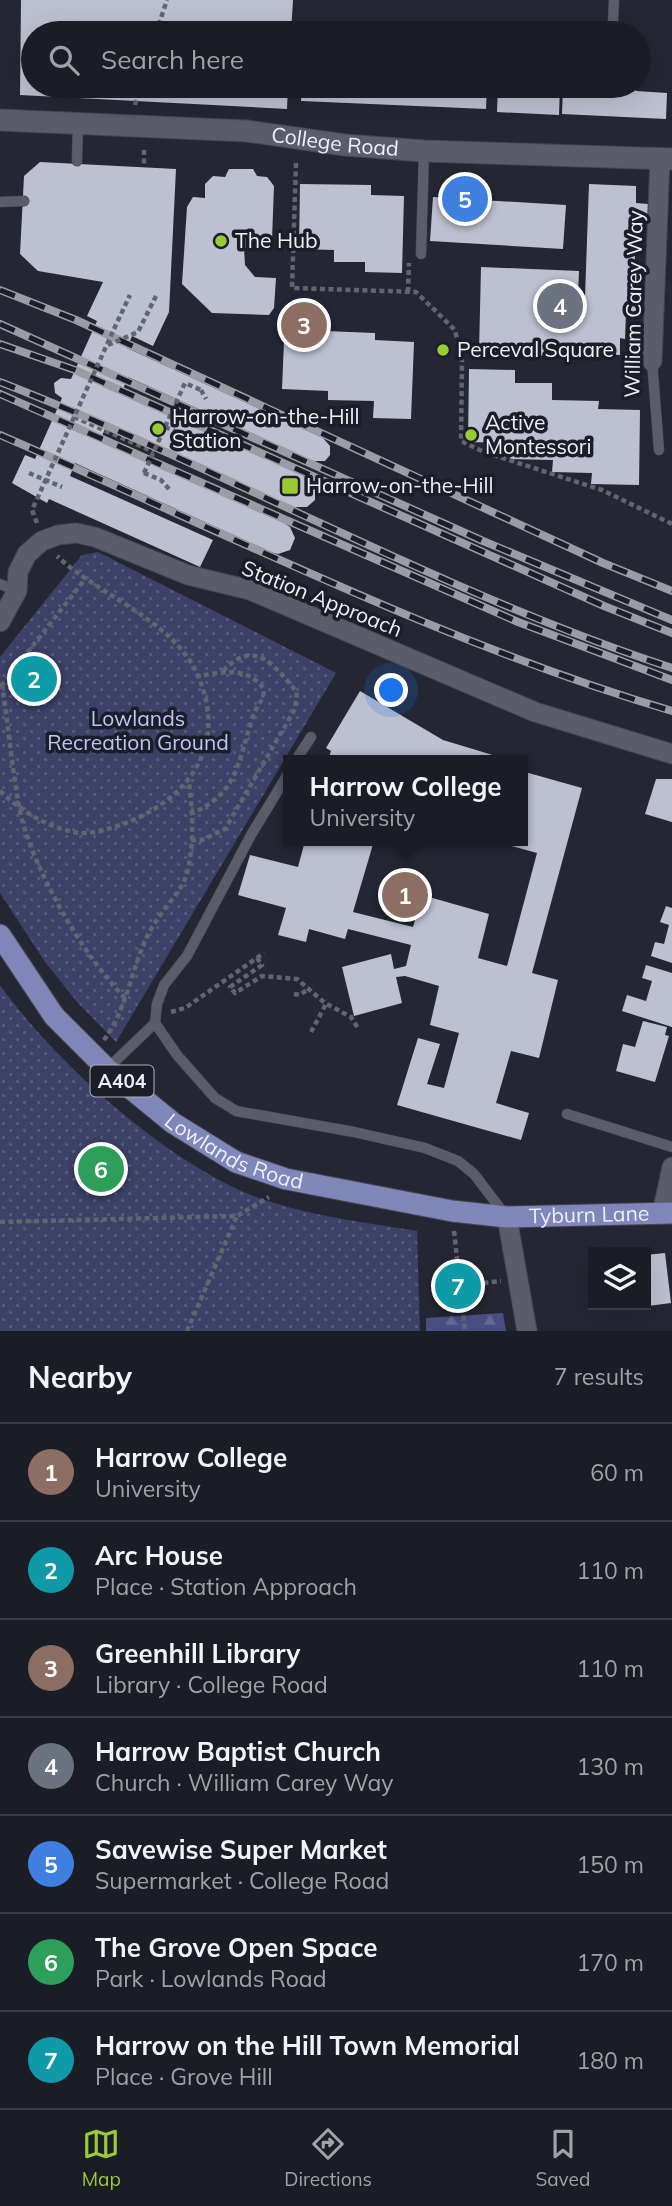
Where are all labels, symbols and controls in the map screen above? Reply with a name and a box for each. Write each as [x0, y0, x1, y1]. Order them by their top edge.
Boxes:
search box [21, 21, 651, 98]
icon: search [45, 41, 83, 79]
text: Search here [101, 43, 244, 76]
street label: College Road [270, 121, 400, 161]
pin: 5 [442, 173, 488, 225]
street label: William Carey Way [618, 210, 648, 398]
place label: The Hub [235, 227, 318, 253]
marker: The Hub [213, 233, 229, 249]
pin: 4 [537, 280, 583, 332]
pin: 3 [281, 299, 327, 351]
place label: Perceval Square [457, 336, 614, 362]
marker: Perceval Square [435, 342, 451, 358]
place label: Harrow-on-the-Hill Station [172, 403, 359, 453]
place label: Active Montessori [485, 409, 591, 459]
marker: Harrow-on-the-Hill Station [150, 421, 166, 437]
marker: Active Montessori [463, 427, 479, 443]
place label: Harrow-on-the-Hill [306, 472, 493, 498]
marker: Harrow-on-the-Hill [280, 476, 300, 496]
street label: Station Approach [238, 554, 406, 642]
pin: 2 [11, 653, 57, 705]
your location [374, 673, 408, 707]
park label: Lowlands Recreation Ground [47, 705, 229, 755]
popup [283, 755, 528, 846]
text: Harrow College [309, 770, 502, 803]
text: University [309, 803, 415, 832]
pin: 1 [382, 869, 428, 921]
road number: A404 [90, 1065, 154, 1096]
street label: Lowlands Road [160, 1108, 306, 1194]
pin: 6 [78, 1143, 124, 1195]
street label: Tyburn Lane [529, 1200, 650, 1228]
map controls [588, 1247, 651, 1310]
button: layers [588, 1247, 651, 1310]
pin: 7 [435, 1260, 481, 1312]
text: Nearby [28, 1358, 132, 1396]
text: 7 results [554, 1362, 644, 1391]
text: Harrow College [95, 1441, 287, 1474]
text: 1 [44, 1458, 58, 1487]
text: 60 m [590, 1458, 644, 1487]
text: University [95, 1474, 201, 1503]
text: Arc House [95, 1539, 223, 1572]
text: 2 [44, 1556, 58, 1585]
text: 110 m [576, 1556, 644, 1585]
text: Place · Station Approach [95, 1572, 357, 1601]
text: Greenhill Library [95, 1637, 300, 1670]
text: 3 [44, 1654, 58, 1683]
text: 110 m [576, 1654, 644, 1683]
text: Library · College Road [95, 1670, 328, 1699]
text: Harrow Baptist Church [95, 1735, 381, 1768]
text: 4 [44, 1752, 58, 1781]
text: 130 m [576, 1752, 644, 1781]
text: Church · William Carey Way [95, 1768, 393, 1797]
text: Savewise Super Market [95, 1833, 387, 1866]
text: 5 [44, 1850, 58, 1879]
text: 150 m [576, 1850, 644, 1879]
text: Supermarket · College Road [95, 1866, 389, 1895]
text: The Grove Open Space [95, 1931, 378, 1964]
text: 6 [44, 1948, 58, 1977]
text: 170 m [576, 1948, 644, 1977]
text: Park · Lowlands Road [95, 1964, 326, 1993]
text: Harrow on the Hill Town Memorial [95, 2029, 520, 2062]
text: 7 [44, 2046, 58, 2075]
text: 180 m [576, 2046, 644, 2075]
text: Place · Grove Hill [95, 2062, 273, 2091]
tab: Map [82, 2125, 121, 2191]
tab: Directions [284, 2125, 372, 2191]
tab: Saved [535, 2125, 590, 2191]

